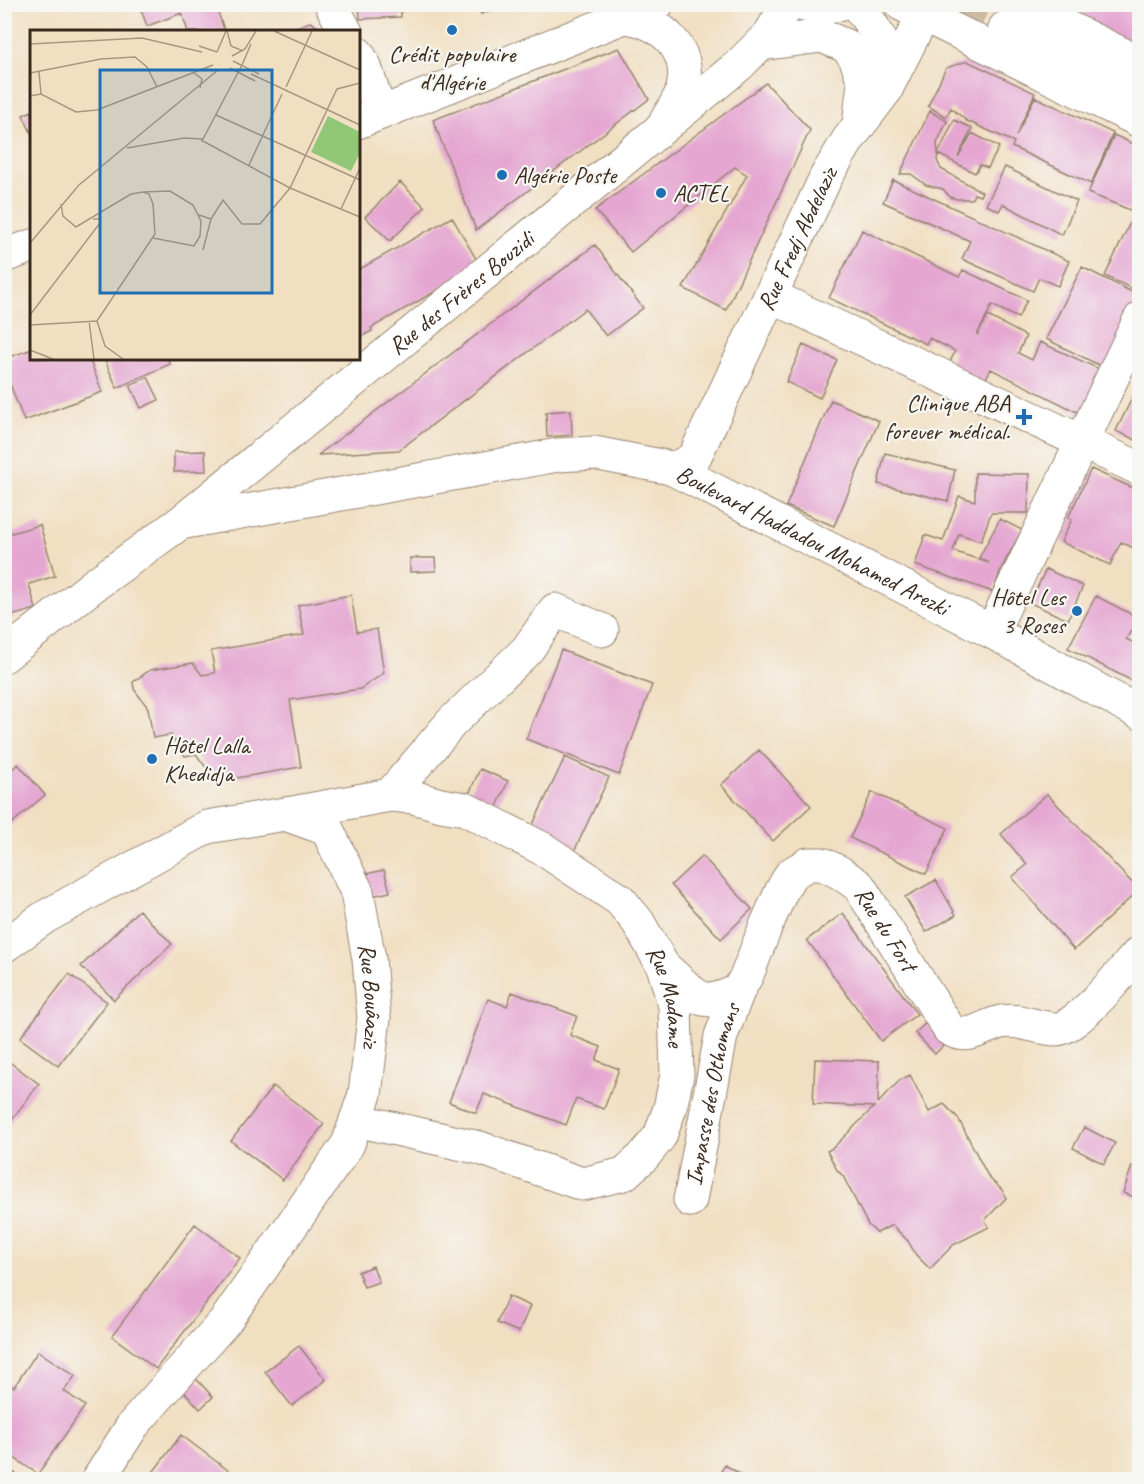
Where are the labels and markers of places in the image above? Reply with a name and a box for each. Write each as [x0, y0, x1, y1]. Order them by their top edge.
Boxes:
marker: Crédit populaire d'Algérie [445, 23, 459, 37]
place label: Crédit populaire d'Algérie [389, 39, 517, 97]
place label: Algérie Poste [514, 160, 618, 190]
marker: Algérie Poste [495, 168, 509, 182]
place label: ACTEL [673, 178, 730, 208]
marker: ACTEL [654, 186, 668, 200]
place label: Clinique ABA forever médical. [885, 388, 1011, 446]
marker: Clinique ABA forever médical. [1015, 408, 1033, 426]
place label: Hôtel Les 3 Roses [991, 582, 1067, 640]
marker: Hôtel Les 3 Roses [1070, 604, 1084, 618]
place label: Hôtel Lalla Khedidja [164, 730, 252, 788]
marker: Hôtel Lalla Khedidja [145, 752, 159, 766]

